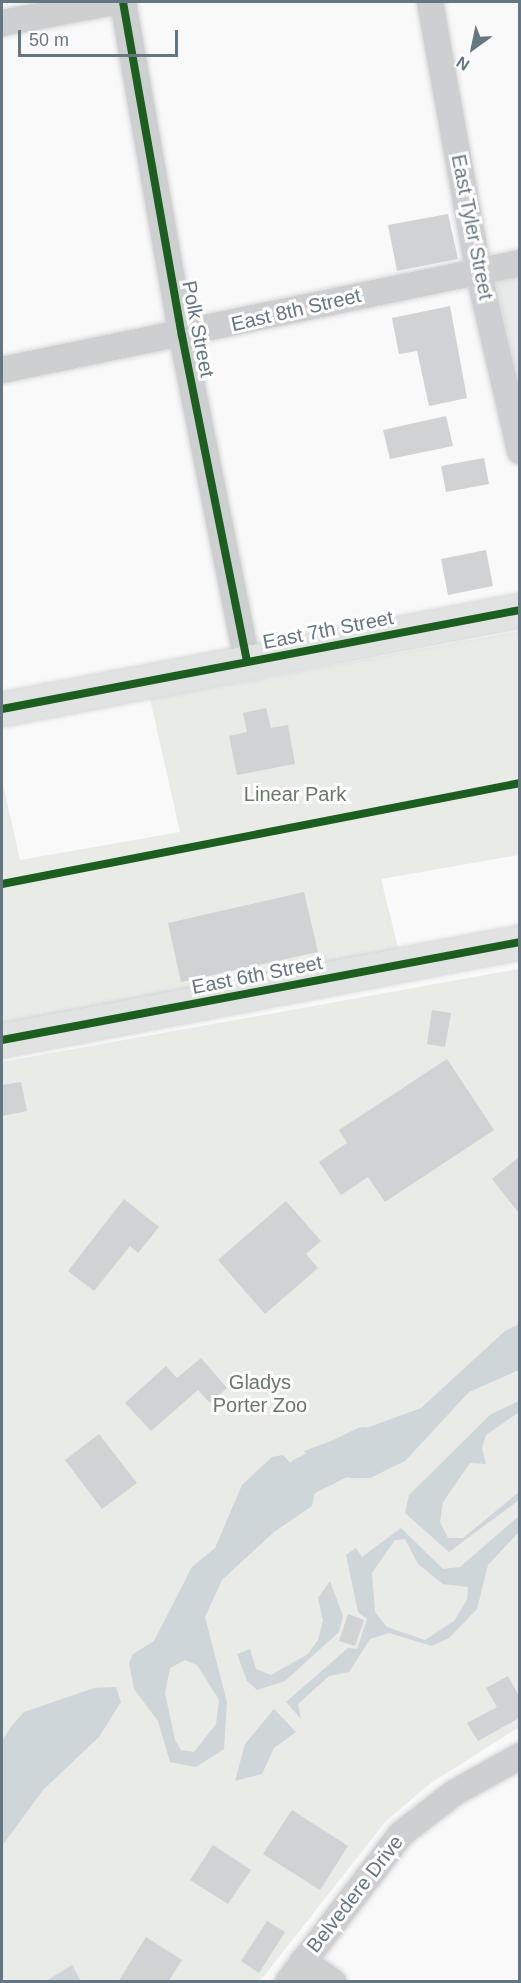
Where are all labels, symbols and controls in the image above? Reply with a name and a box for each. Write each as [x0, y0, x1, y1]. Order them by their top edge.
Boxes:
scale bar [21, 18, 182, 56]
north arrow [443, 18, 503, 78]
text: 50 m [29, 30, 69, 50]
text: N [453, 53, 472, 74]
street label: East Tyler Street [446, 152, 498, 302]
street label: Polk Street [177, 279, 219, 379]
street label: East 8th Street [229, 283, 363, 337]
street label: East 7th Street [261, 606, 395, 654]
park label: Linear Park [244, 782, 346, 806]
street label: East 6th Street [190, 951, 324, 999]
park label: Gladys Porter Zoo [213, 1371, 307, 1418]
street label: Belvedere Drive [302, 1831, 408, 1957]

